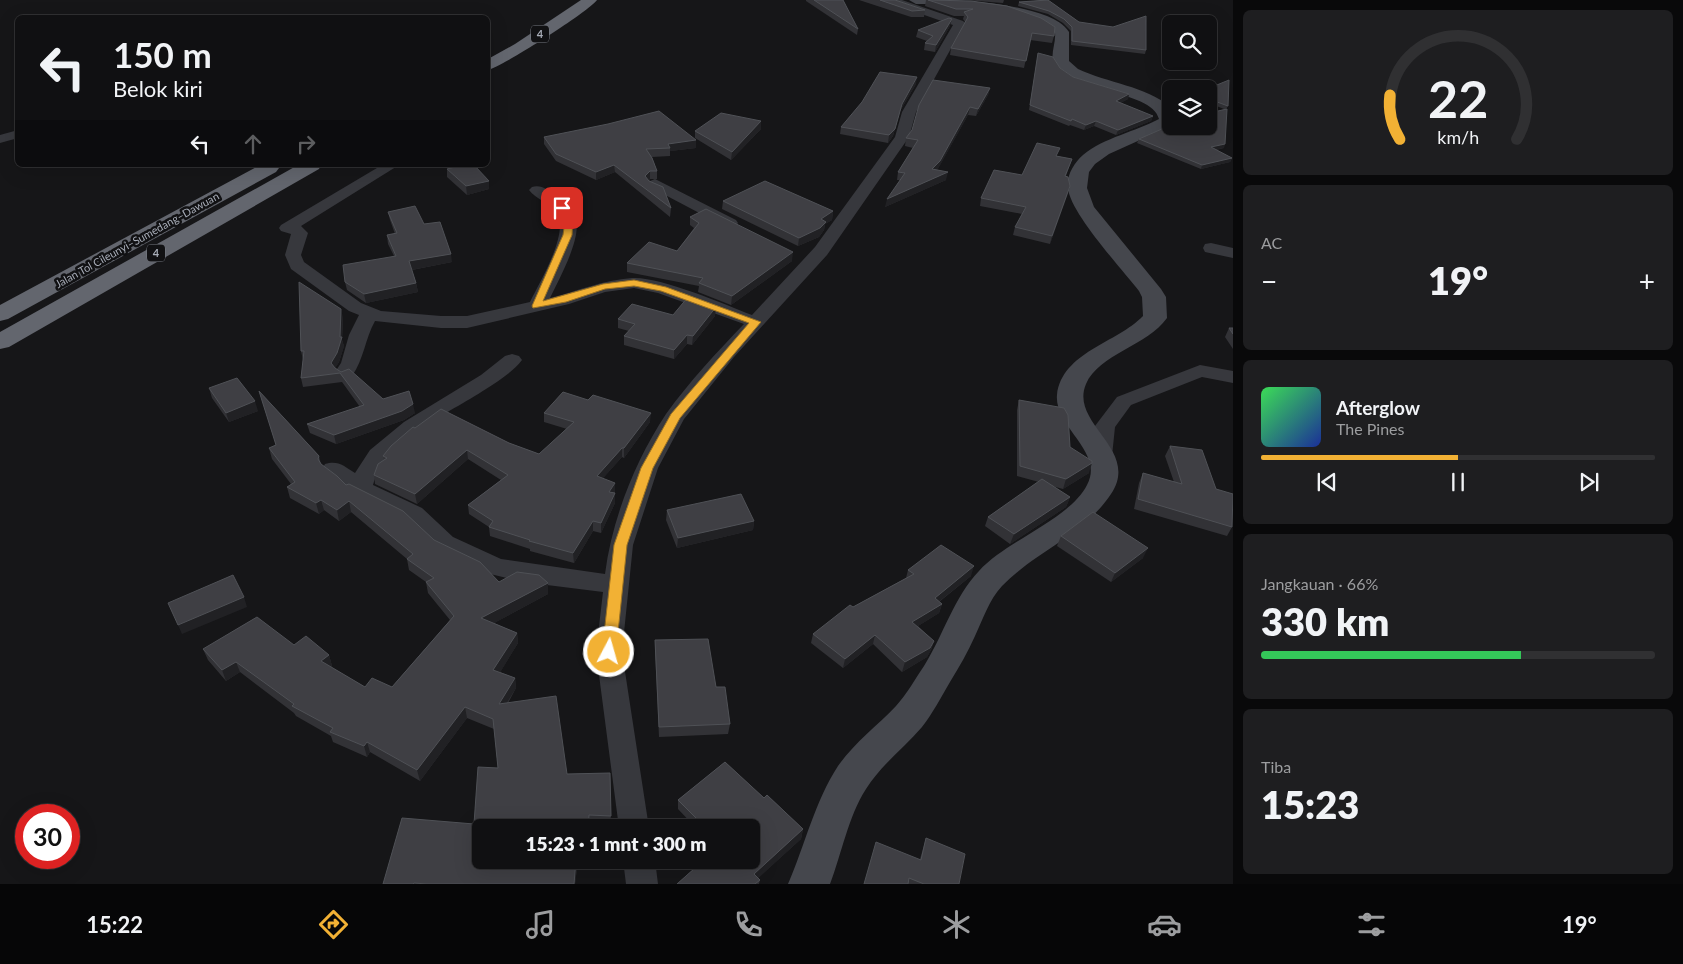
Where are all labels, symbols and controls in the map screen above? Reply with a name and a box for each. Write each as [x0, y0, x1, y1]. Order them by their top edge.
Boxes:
map controls [1162, 15, 1217, 135]
button: search [1162, 15, 1217, 70]
road number: 4 [531, 26, 549, 42]
text: 150 m [113, 33, 212, 75]
icon: left [30, 35, 95, 100]
text: 22 [1428, 67, 1488, 129]
text: Belok kiri [113, 75, 203, 102]
button: layers [1162, 80, 1217, 135]
text: km/h [1437, 126, 1479, 148]
icon: left [186, 130, 214, 158]
icon: ahead [239, 130, 267, 158]
icon: right [292, 130, 320, 158]
pin [541, 187, 583, 229]
street label: Jalan Tol Cileunyi–Sumedang–Dawuan [53, 189, 221, 290]
icon: arrive [548, 194, 576, 222]
text: AC [1261, 233, 1282, 252]
road number: 4 [147, 244, 165, 262]
text: 19° [1428, 257, 1488, 303]
text: − [1261, 264, 1277, 298]
text: + [1639, 264, 1655, 298]
text: Afterglow [1336, 396, 1420, 419]
text: The Pines [1336, 419, 1405, 438]
icon: previous [1313, 468, 1341, 496]
icon: pause [1444, 468, 1472, 496]
icon: next [1575, 468, 1603, 496]
text: Jangkauan · 66% [1261, 574, 1378, 593]
text: 330 km [1261, 598, 1389, 644]
position arrow [582, 625, 634, 677]
text: Tiba [1261, 757, 1291, 776]
text: 15:23 [1261, 781, 1359, 827]
speed limit sign: 30 [15, 804, 80, 869]
text: 15:23 · 1 mnt · 300 m [526, 832, 706, 855]
icon: directions [316, 907, 351, 942]
icon: music [523, 907, 558, 942]
icon: phone [731, 907, 766, 942]
icon: climate [939, 907, 974, 942]
icon: car [1147, 907, 1182, 942]
icon: filters [1354, 907, 1389, 942]
text: 15:22 [86, 911, 143, 938]
text: 19° [1562, 911, 1597, 938]

